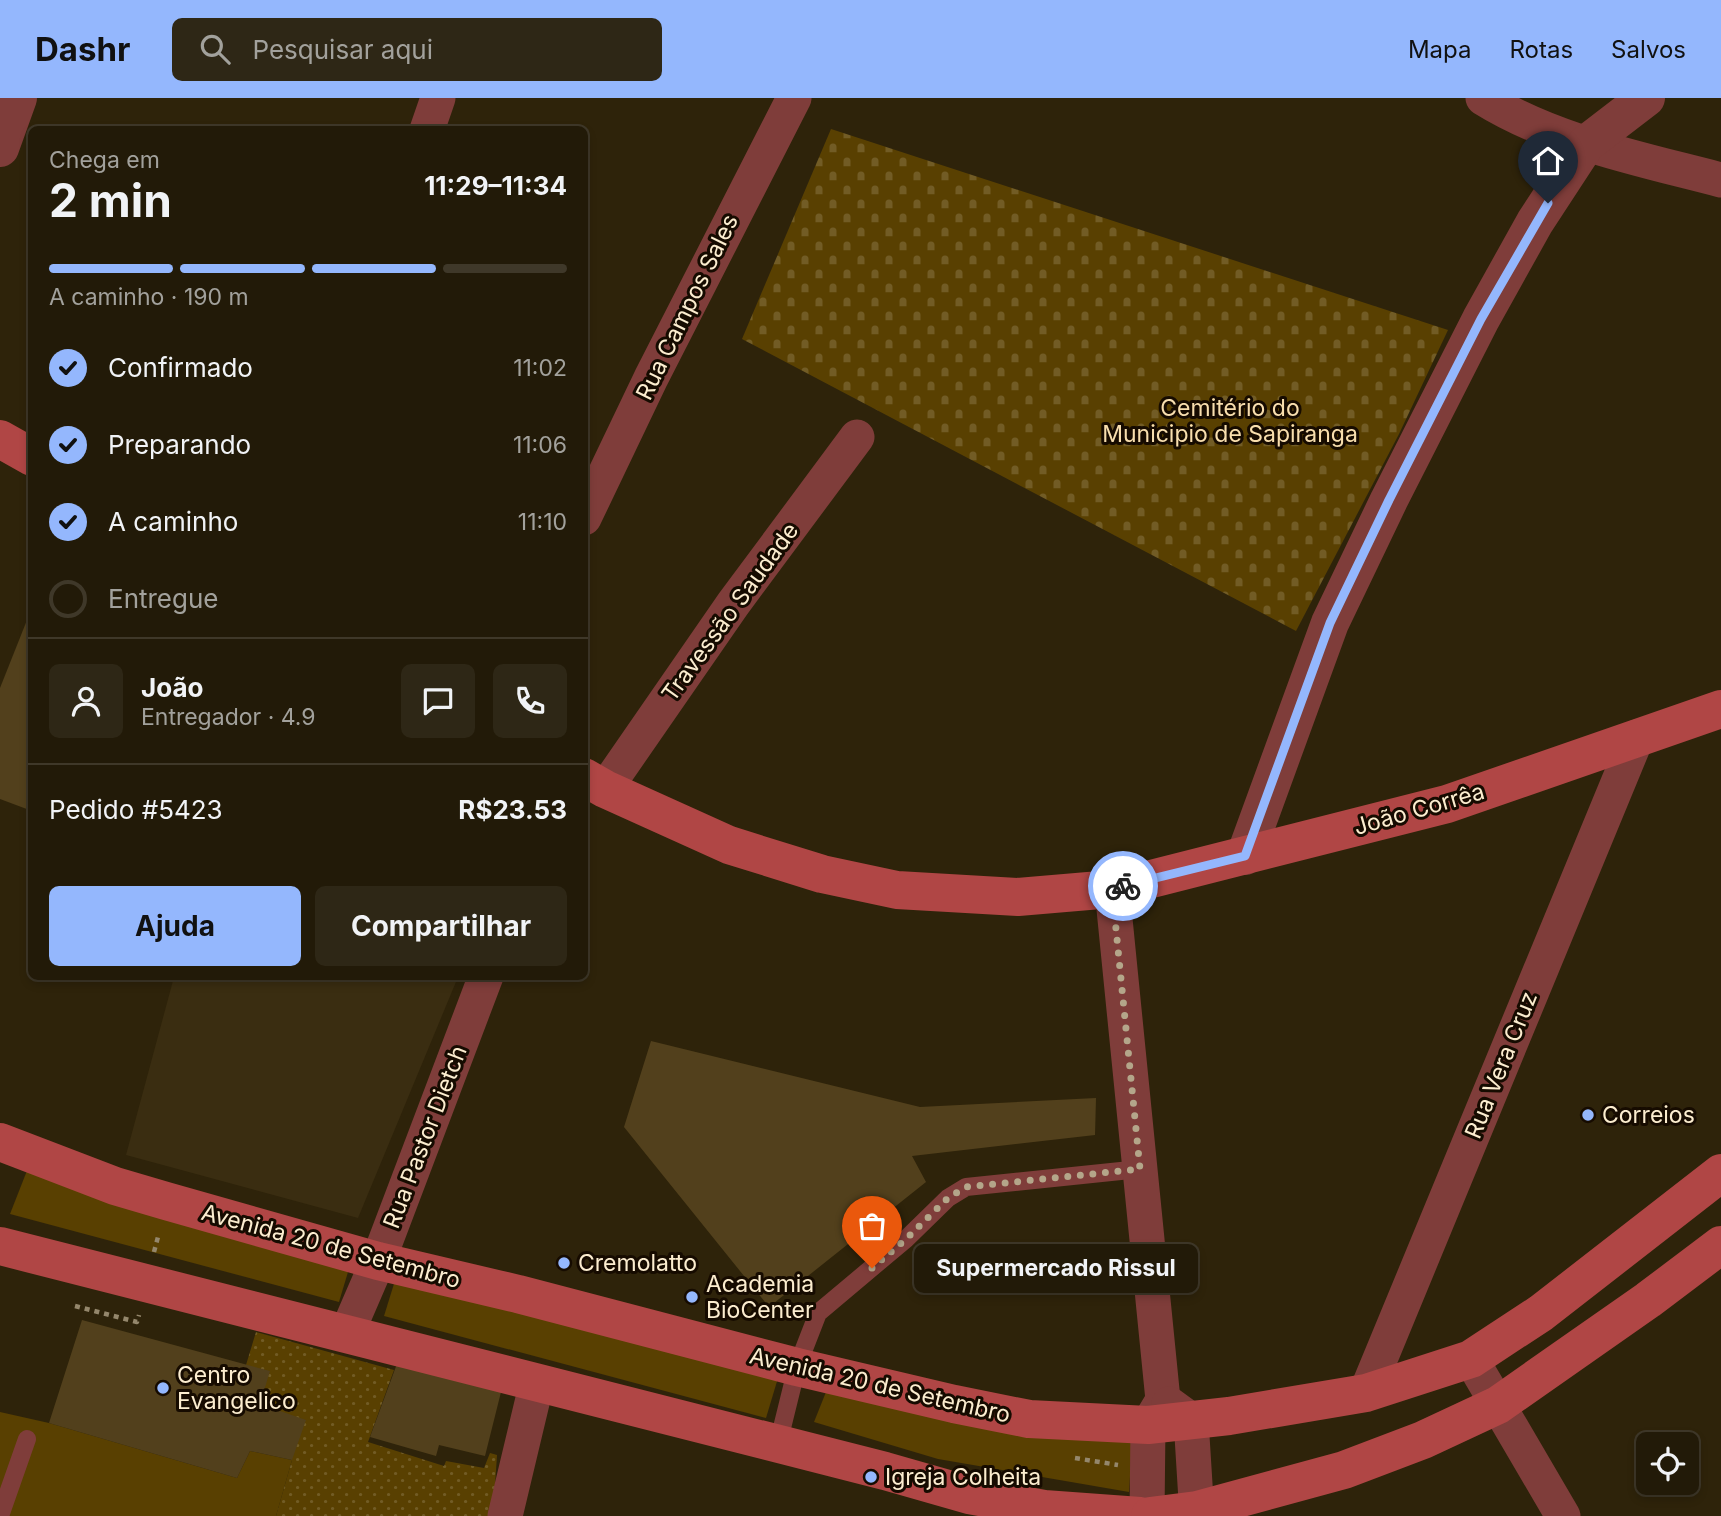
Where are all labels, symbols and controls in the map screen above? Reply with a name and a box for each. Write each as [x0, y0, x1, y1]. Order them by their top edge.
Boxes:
search box [172, 18, 662, 81]
text: Dashr [35, 29, 130, 69]
icon: search [196, 30, 234, 68]
text: Pesquisar aqui [252, 34, 433, 65]
text: Mapa [1408, 35, 1472, 64]
text: Rotas [1510, 35, 1573, 64]
text: Salvos [1611, 35, 1686, 64]
pin [1518, 131, 1578, 203]
icon: home [1529, 142, 1567, 180]
text: Chega em [49, 146, 160, 174]
text: 11:29–11:34 [424, 170, 567, 201]
text: 2 min [49, 172, 172, 228]
street label: Rua Campos Sales [630, 210, 744, 404]
text: A caminho · 190 m [49, 283, 249, 311]
icon: check [49, 349, 87, 387]
text: Confirmado [108, 352, 253, 383]
text: 11:02 [513, 354, 567, 382]
park label: Cemitério do Municipio de Sapiranga [1102, 394, 1358, 448]
icon: check [49, 426, 87, 464]
text: Preparando [108, 429, 251, 460]
text: 11:06 [513, 431, 567, 459]
icon: check [49, 503, 87, 541]
text: A caminho [108, 506, 238, 537]
text: 11:10 [518, 508, 567, 536]
street label: Travessão Saudade [656, 517, 804, 707]
text: Entregue [108, 583, 219, 614]
button: person [49, 664, 123, 738]
button: chat [401, 664, 475, 738]
button: phone [493, 664, 567, 738]
text: João [141, 672, 203, 703]
text: Entregador · 4.9 [141, 703, 316, 731]
street label: João Corrêa [1350, 777, 1488, 841]
text: Pedido #5423 [49, 794, 223, 825]
text: R$23.53 [458, 794, 567, 825]
courier [1088, 851, 1158, 921]
icon: bike [1104, 867, 1142, 905]
button: Ajuda [49, 886, 301, 966]
button: Compartilhar [315, 886, 567, 966]
street label: Rua Vera Cruz [1459, 988, 1543, 1142]
street label: Rua Pastor Dietch [377, 1042, 473, 1232]
place label: Correios [1602, 1101, 1695, 1129]
marker: Correios [1580, 1107, 1596, 1123]
pin [842, 1196, 902, 1268]
street label: Avenida 20 de Setembro [198, 1198, 464, 1294]
icon: bag [853, 1207, 891, 1245]
callout: Supermercado Rissul [914, 1244, 1198, 1292]
place label: Cremolatto [578, 1249, 697, 1277]
text: Supermercado Rissul [936, 1254, 1176, 1282]
marker: Cremolatto [556, 1255, 572, 1271]
place label: Academia BioCenter [706, 1270, 814, 1324]
marker: Academia BioCenter [684, 1289, 700, 1305]
street label: Avenida 20 de Setembro [747, 1341, 1013, 1429]
place label: Centro Evangelico [177, 1361, 296, 1415]
marker: Centro Evangelico [155, 1380, 171, 1396]
map controls [1636, 1432, 1699, 1495]
button: locate [1636, 1432, 1699, 1495]
place label: Igreja Colheita [885, 1463, 1041, 1491]
marker: Igreja Colheita [863, 1469, 879, 1485]

